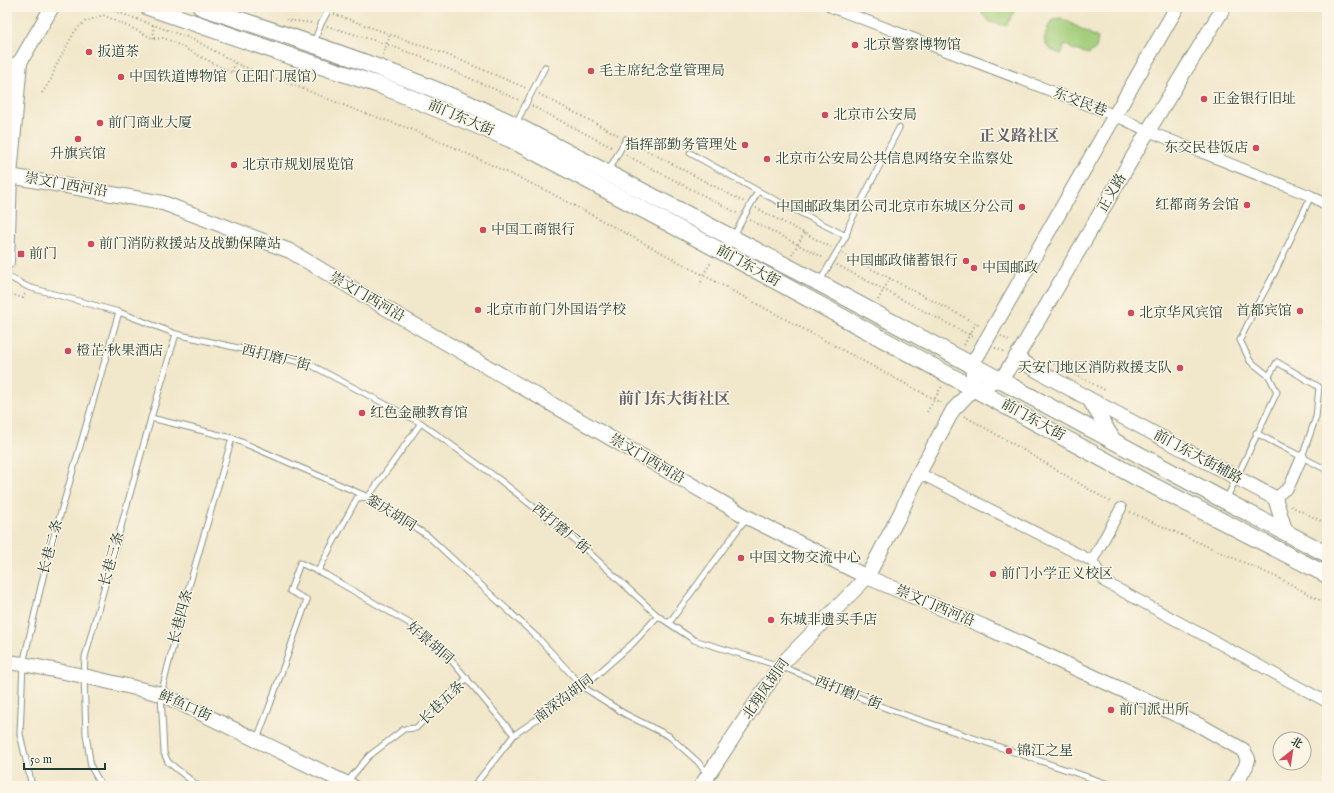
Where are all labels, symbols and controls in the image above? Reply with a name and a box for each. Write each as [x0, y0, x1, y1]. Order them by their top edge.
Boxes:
place label: 北京警察博物馆 [863, 36, 961, 54]
marker: 北京警察博物馆 [850, 40, 860, 50]
place label: 扳道茶 [97, 43, 139, 61]
marker: 扳道茶 [84, 47, 94, 57]
place label: 毛主席纪念堂管理局 [599, 62, 725, 80]
marker: 毛主席纪念堂管理局 [586, 66, 596, 76]
place label: 中国铁道博物馆（正阳门展馆） [129, 68, 325, 86]
marker: 中国铁道博物馆（正阳门展馆） [116, 72, 126, 82]
street label: 东交民巷 [1051, 84, 1109, 120]
place label: 正金银行旧址 [1212, 90, 1296, 108]
marker: 正金银行旧址 [1199, 94, 1209, 104]
street label: 前门东大街 [425, 96, 497, 140]
place label: 北京市公安局 [833, 106, 917, 124]
marker: 北京市公安局 [820, 110, 830, 120]
place label: 前门商业大厦 [108, 114, 192, 132]
marker: 前门商业大厦 [95, 118, 105, 128]
district label: 正义路社区 [979, 127, 1059, 147]
marker: 升旗宾馆 [73, 134, 83, 144]
place label: 指挥部勤务管理处 [625, 136, 737, 154]
place label: 东交民巷饭店 [1164, 139, 1248, 157]
marker: 指挥部勤务管理处 [740, 140, 750, 150]
marker: 东交民巷饭店 [1251, 143, 1261, 153]
place label: 升旗宾馆 [50, 145, 106, 163]
place label: 北京市公安局公共信息网络安全监察处 [775, 150, 1013, 168]
marker: 北京市公安局公共信息网络安全监察处 [762, 154, 772, 164]
place label: 北京市规划展览馆 [242, 156, 354, 174]
marker: 北京市规划展览馆 [229, 160, 239, 170]
street label: 崇文门西河沿 [23, 169, 109, 201]
street label: 正义路 [1094, 170, 1130, 216]
place label: 红都商务会馆 [1155, 196, 1239, 214]
place label: 中国邮政集团公司北京市东城区分公司 [776, 198, 1014, 216]
marker: 红都商务会馆 [1242, 200, 1252, 210]
marker: 中国邮政集团公司北京市东城区分公司 [1017, 202, 1027, 212]
place label: 中国工商银行 [491, 221, 575, 239]
marker: 中国工商银行 [478, 225, 488, 235]
place label: 前门消防救援站及战勤保障站 [99, 235, 281, 253]
marker: 前门消防救援站及战勤保障站 [86, 239, 96, 249]
street label: 前门东大街 [713, 241, 783, 291]
place label: 前门 [29, 245, 57, 263]
marker: 前门 [16, 249, 26, 259]
place label: 中国邮政储蓄银行 [846, 252, 958, 270]
marker: 中国邮政储蓄银行 [961, 256, 971, 266]
place label: 中国邮政 [982, 259, 1038, 277]
marker: 中国邮政 [969, 263, 979, 273]
street label: 崇文门西河沿 [326, 268, 408, 326]
place label: 北京市前门外国语学校 [486, 301, 626, 319]
place label: 首都宾馆 [1236, 302, 1292, 320]
place label: 北京华风宾馆 [1139, 304, 1223, 322]
marker: 北京市前门外国语学校 [473, 305, 483, 315]
marker: 首都宾馆 [1295, 306, 1305, 316]
marker: 北京华风宾馆 [1126, 308, 1136, 318]
street label: 西打磨厂街 [240, 341, 312, 375]
place label: 橙芷·秋果酒店 [76, 342, 163, 360]
marker: 橙芷·秋果酒店 [63, 346, 73, 356]
place label: 天安门地区消防救援支队 [1018, 359, 1172, 377]
marker: 天安门地区消防救援支队 [1175, 363, 1185, 373]
district label: 前门东大街社区 [618, 390, 730, 410]
street label: 前门东大街 [998, 395, 1068, 445]
place label: 红色金融教育馆 [370, 404, 468, 422]
marker: 红色金融教育馆 [357, 408, 367, 418]
street label: 前门东大街辅路 [1151, 426, 1245, 488]
street label: 崇文门西河沿 [606, 430, 688, 488]
street label: 銮庆胡同 [362, 491, 420, 535]
street label: 西打磨厂街 [528, 500, 594, 558]
street label: 长巷二条 [35, 518, 67, 576]
street label: 长巷三条 [96, 530, 128, 588]
place label: 中国文物交流中心 [749, 549, 861, 567]
marker: 中国文物交流中心 [736, 553, 746, 563]
place label: 前门小学正义校区 [1001, 565, 1113, 583]
marker: 前门小学正义校区 [988, 569, 998, 579]
street label: 崇文门西河沿 [893, 581, 977, 631]
street label: 长巷四条 [165, 588, 197, 646]
place label: 东城非遗买手店 [779, 611, 877, 629]
marker: 东城非遗买手店 [766, 615, 776, 625]
street label: 好景胡同 [403, 618, 457, 668]
street label: 北翔凤胡同 [739, 655, 793, 723]
street label: 南深沟胡同 [531, 671, 597, 727]
street label: 西打磨厂街 [812, 672, 884, 714]
street label: 长巷五条 [416, 677, 468, 729]
street label: 鲜鱼口街 [156, 686, 214, 726]
place label: 前门派出所 [1119, 701, 1189, 719]
marker: 前门派出所 [1106, 705, 1116, 715]
north arrow [1272, 731, 1312, 771]
text: 北 [1288, 734, 1305, 752]
place label: 锦江之星 [1017, 742, 1073, 760]
scale bar [24, 745, 105, 771]
marker: 锦江之星 [1004, 746, 1014, 756]
text: 50 m [30, 752, 52, 767]

